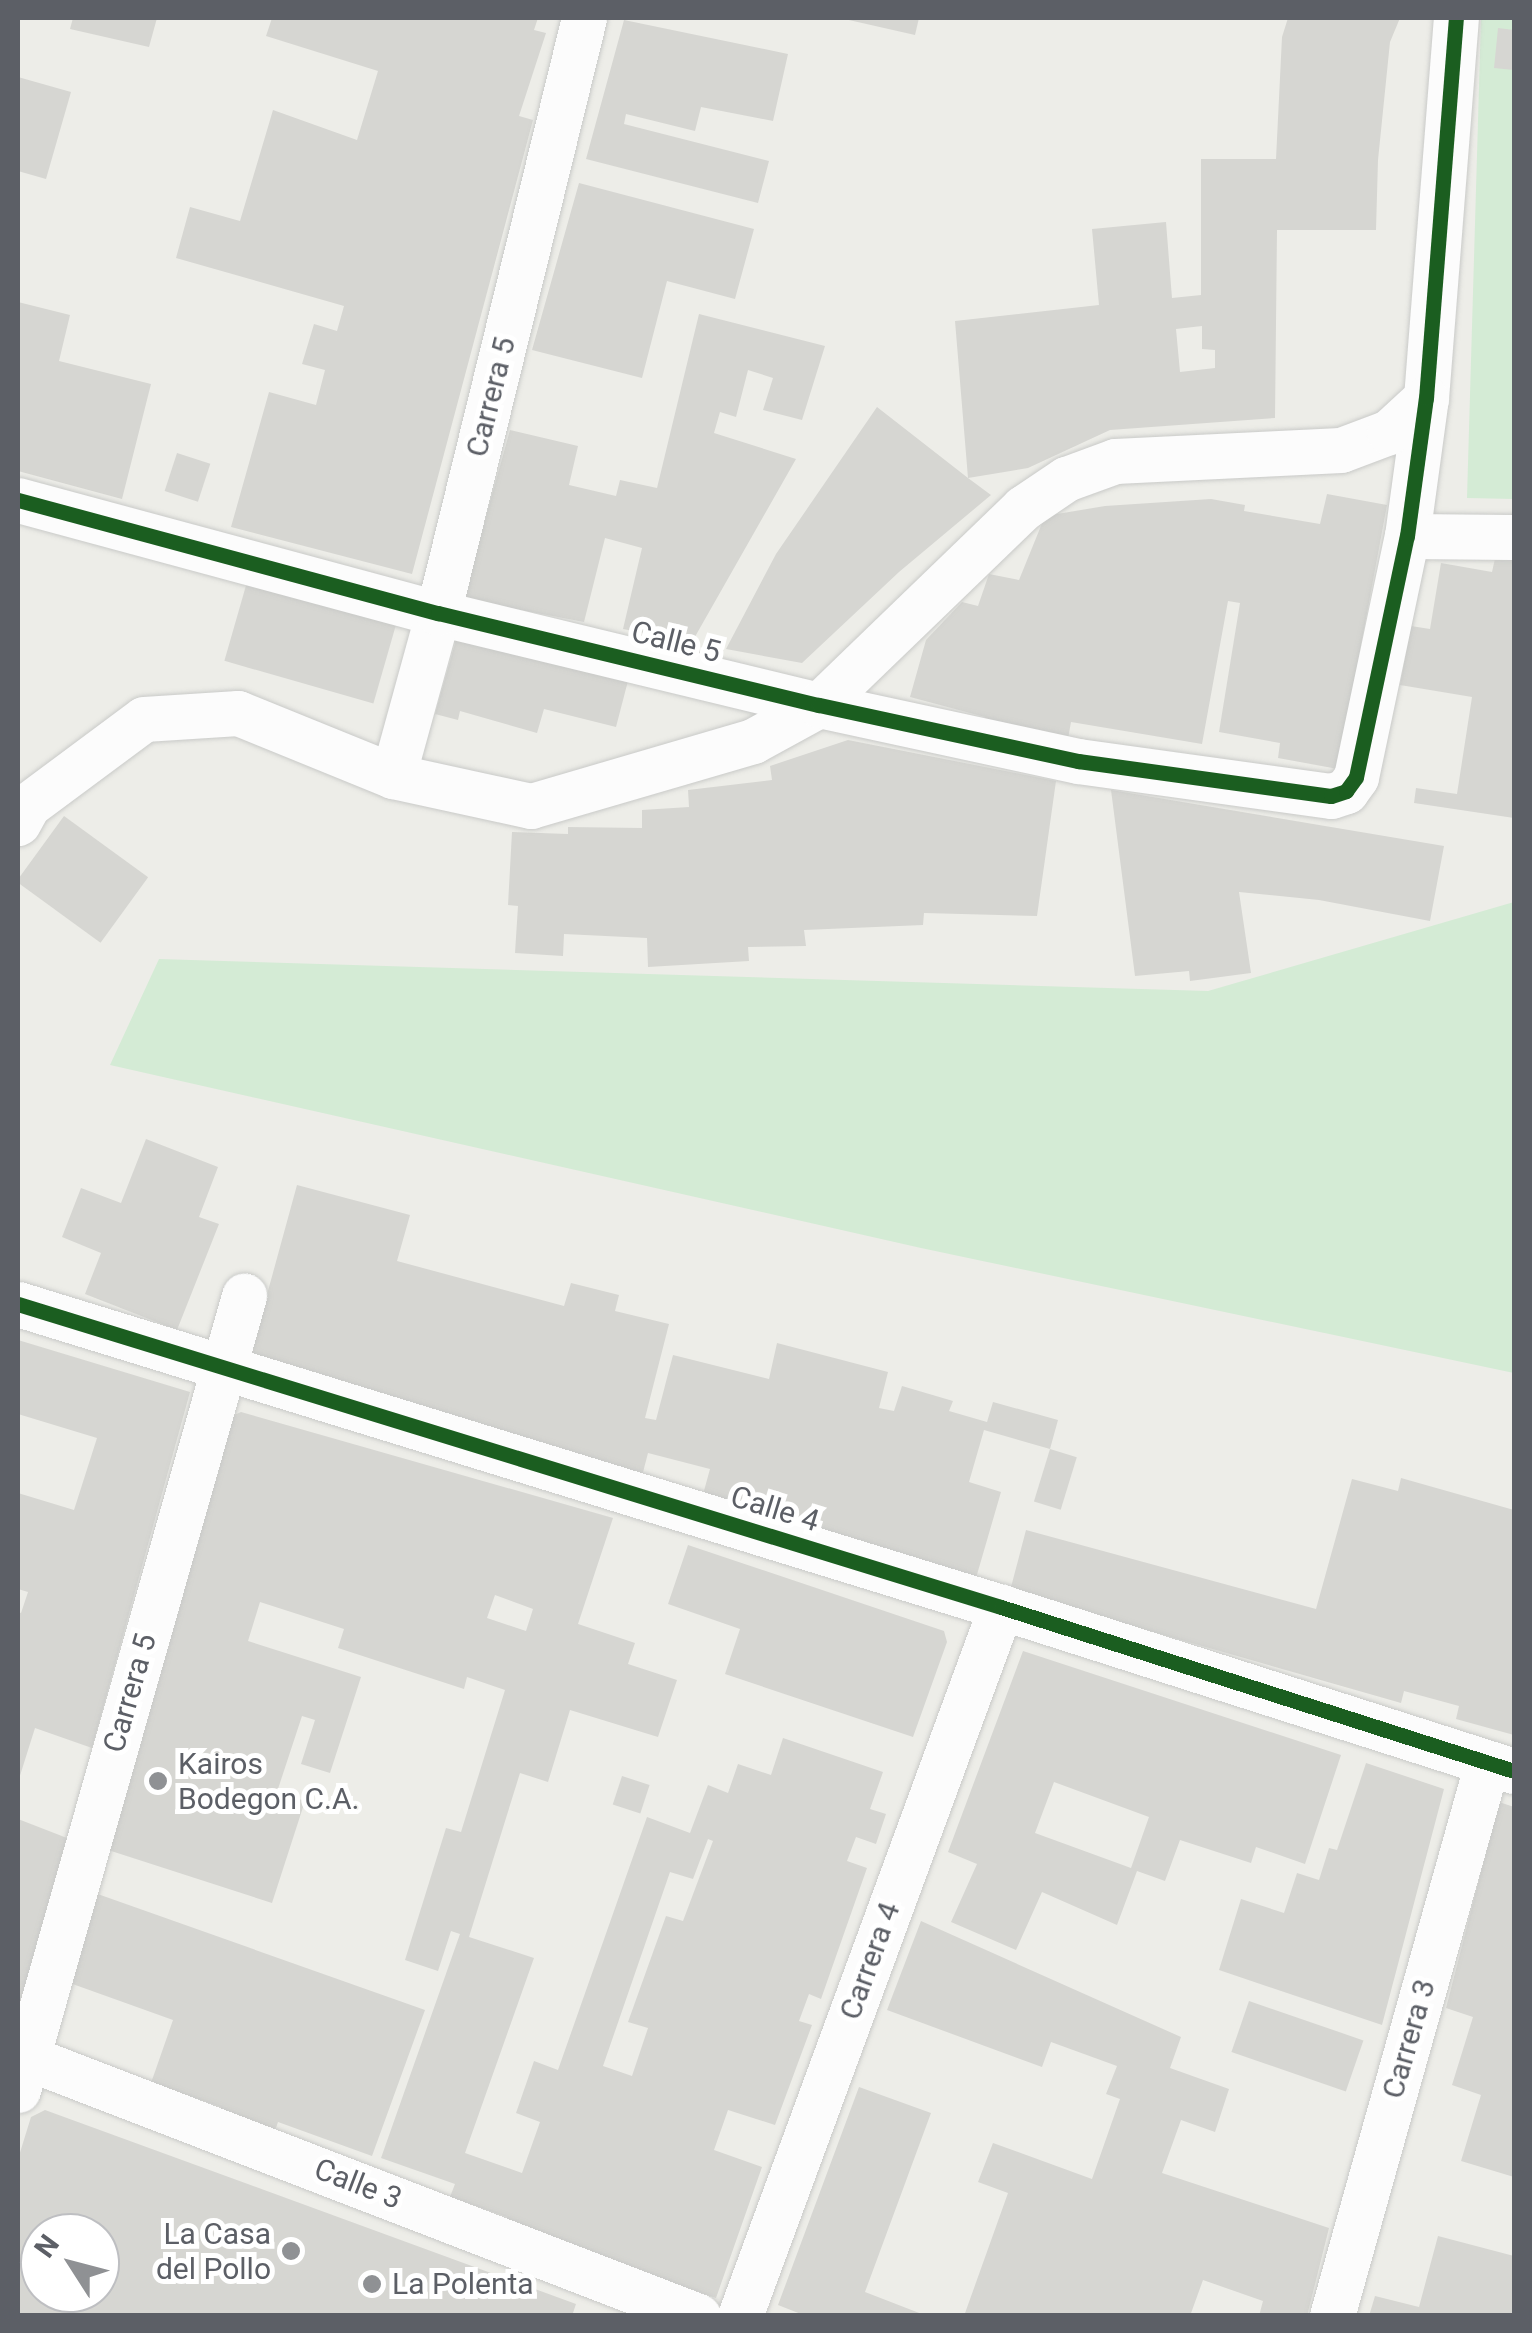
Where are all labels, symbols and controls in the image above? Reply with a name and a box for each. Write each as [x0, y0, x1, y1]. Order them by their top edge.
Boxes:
street label: Carrera 5 [459, 333, 523, 461]
street label: Calle 5 [628, 614, 724, 670]
street label: Calle 4 [726, 1479, 824, 1539]
street label: Carrera 5 [96, 1629, 164, 1757]
place label: Kairos Bodegon C.A. [178, 1746, 360, 1816]
marker: Kairos Bodegon C.A. [147, 1770, 169, 1792]
street label: Carrera 4 [832, 1898, 908, 2024]
street label: Carrera 3 [1375, 1975, 1443, 2103]
street label: Calle 3 [309, 2151, 407, 2217]
north arrow [20, 2213, 120, 2313]
place label: La Casa del Pollo [156, 2216, 271, 2286]
text: N [28, 2229, 66, 2264]
marker: La Casa del Pollo [280, 2240, 302, 2262]
place label: La Polenta [392, 2266, 534, 2302]
marker: La Polenta [361, 2273, 383, 2295]

